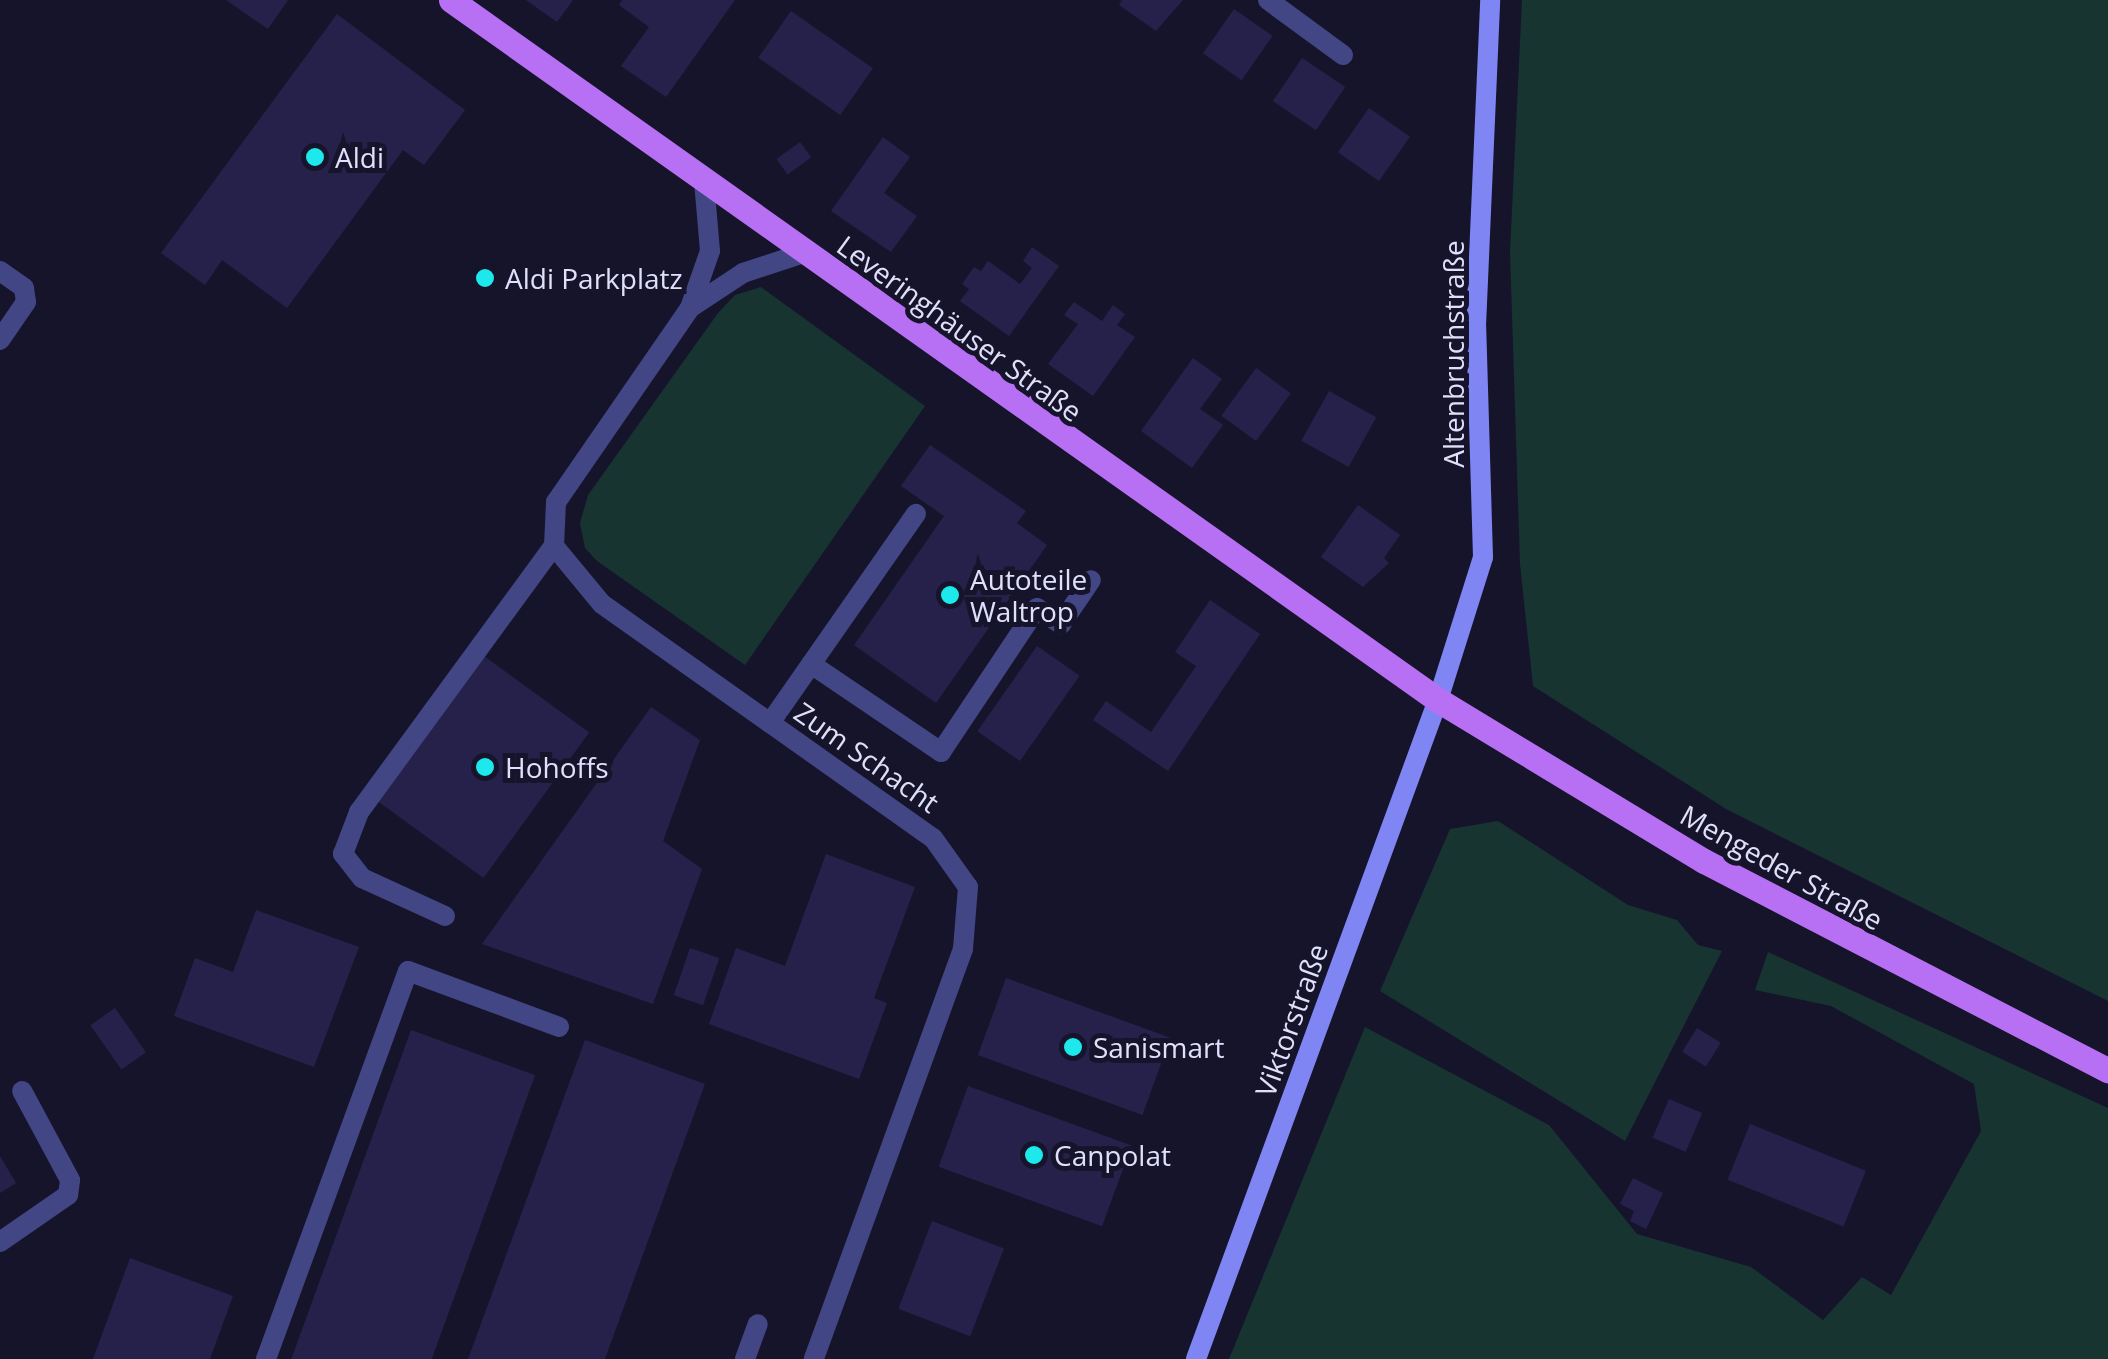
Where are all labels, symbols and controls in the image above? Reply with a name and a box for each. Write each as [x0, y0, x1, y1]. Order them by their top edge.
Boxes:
place label: Aldi [335, 140, 384, 174]
marker: Aldi [304, 146, 326, 168]
street label: Leveringhäuser Straße [831, 228, 1089, 428]
street label: Altenbruchstraße [1436, 240, 1470, 468]
place label: Aldi Parkplatz [505, 261, 683, 295]
marker: Aldi Parkplatz [474, 267, 496, 289]
place label: Autoteile Waltrop [970, 562, 1087, 628]
marker: Autoteile Waltrop [939, 584, 961, 606]
street label: Zum Schacht [788, 695, 946, 819]
place label: Hohoffs [505, 750, 609, 784]
marker: Hohoffs [474, 756, 496, 778]
street label: Mengeder Straße [1675, 798, 1889, 936]
street label: Viktorstraße [1248, 939, 1334, 1101]
place label: Sanismart [1093, 1030, 1224, 1064]
marker: Sanismart [1062, 1036, 1084, 1058]
place label: Canpolat [1054, 1138, 1171, 1172]
marker: Canpolat [1023, 1144, 1045, 1166]

